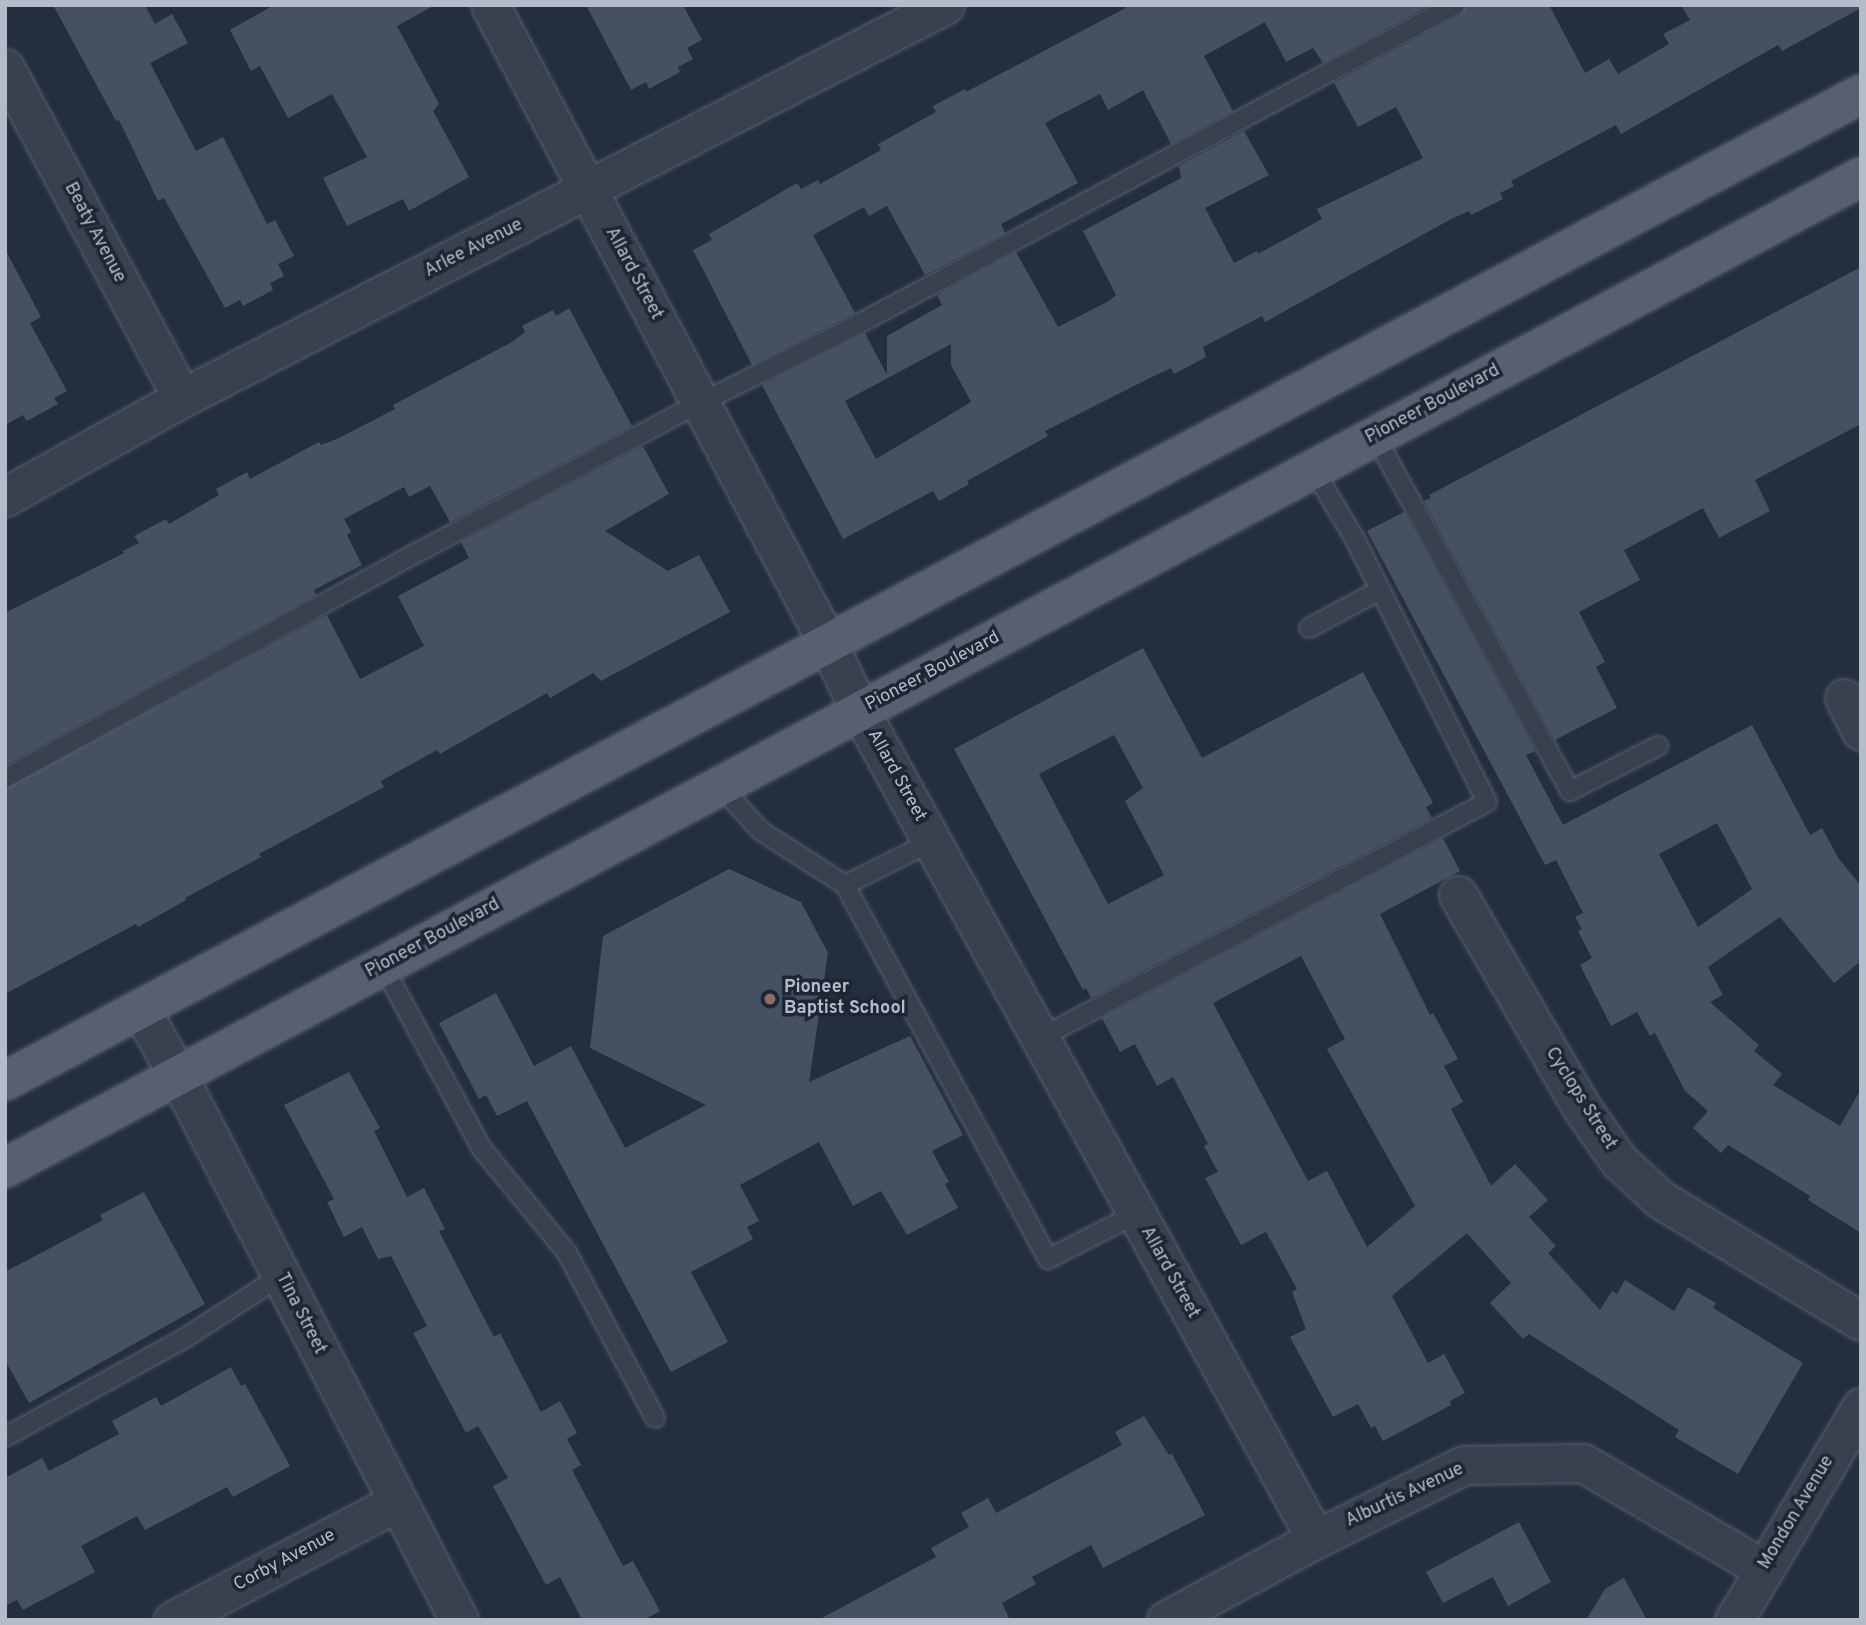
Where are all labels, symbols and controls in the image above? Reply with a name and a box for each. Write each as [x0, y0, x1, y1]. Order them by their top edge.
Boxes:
street label: Beaty Avenue [58, 179, 130, 287]
street label: Arlee Avenue [421, 215, 527, 283]
street label: Allard Street [600, 224, 666, 324]
street label: Pioneer Boulevard [1362, 361, 1504, 449]
street label: Pioneer Boulevard [862, 628, 1004, 716]
street label: Allard Street [862, 726, 930, 826]
street label: Pioneer Boulevard [362, 895, 504, 983]
place label: Pioneer Baptist School [784, 978, 906, 1020]
marker: Pioneer Baptist School [762, 991, 778, 1007]
street label: Cyclops Street [1540, 1044, 1620, 1154]
street label: Allard Street [1135, 1223, 1203, 1323]
street label: Tina Street [270, 1270, 330, 1358]
street label: Mondon Avenue [1754, 1452, 1840, 1574]
street label: Alburtis Avenue [1342, 1459, 1468, 1533]
street label: Corby Avenue [230, 1525, 340, 1597]

